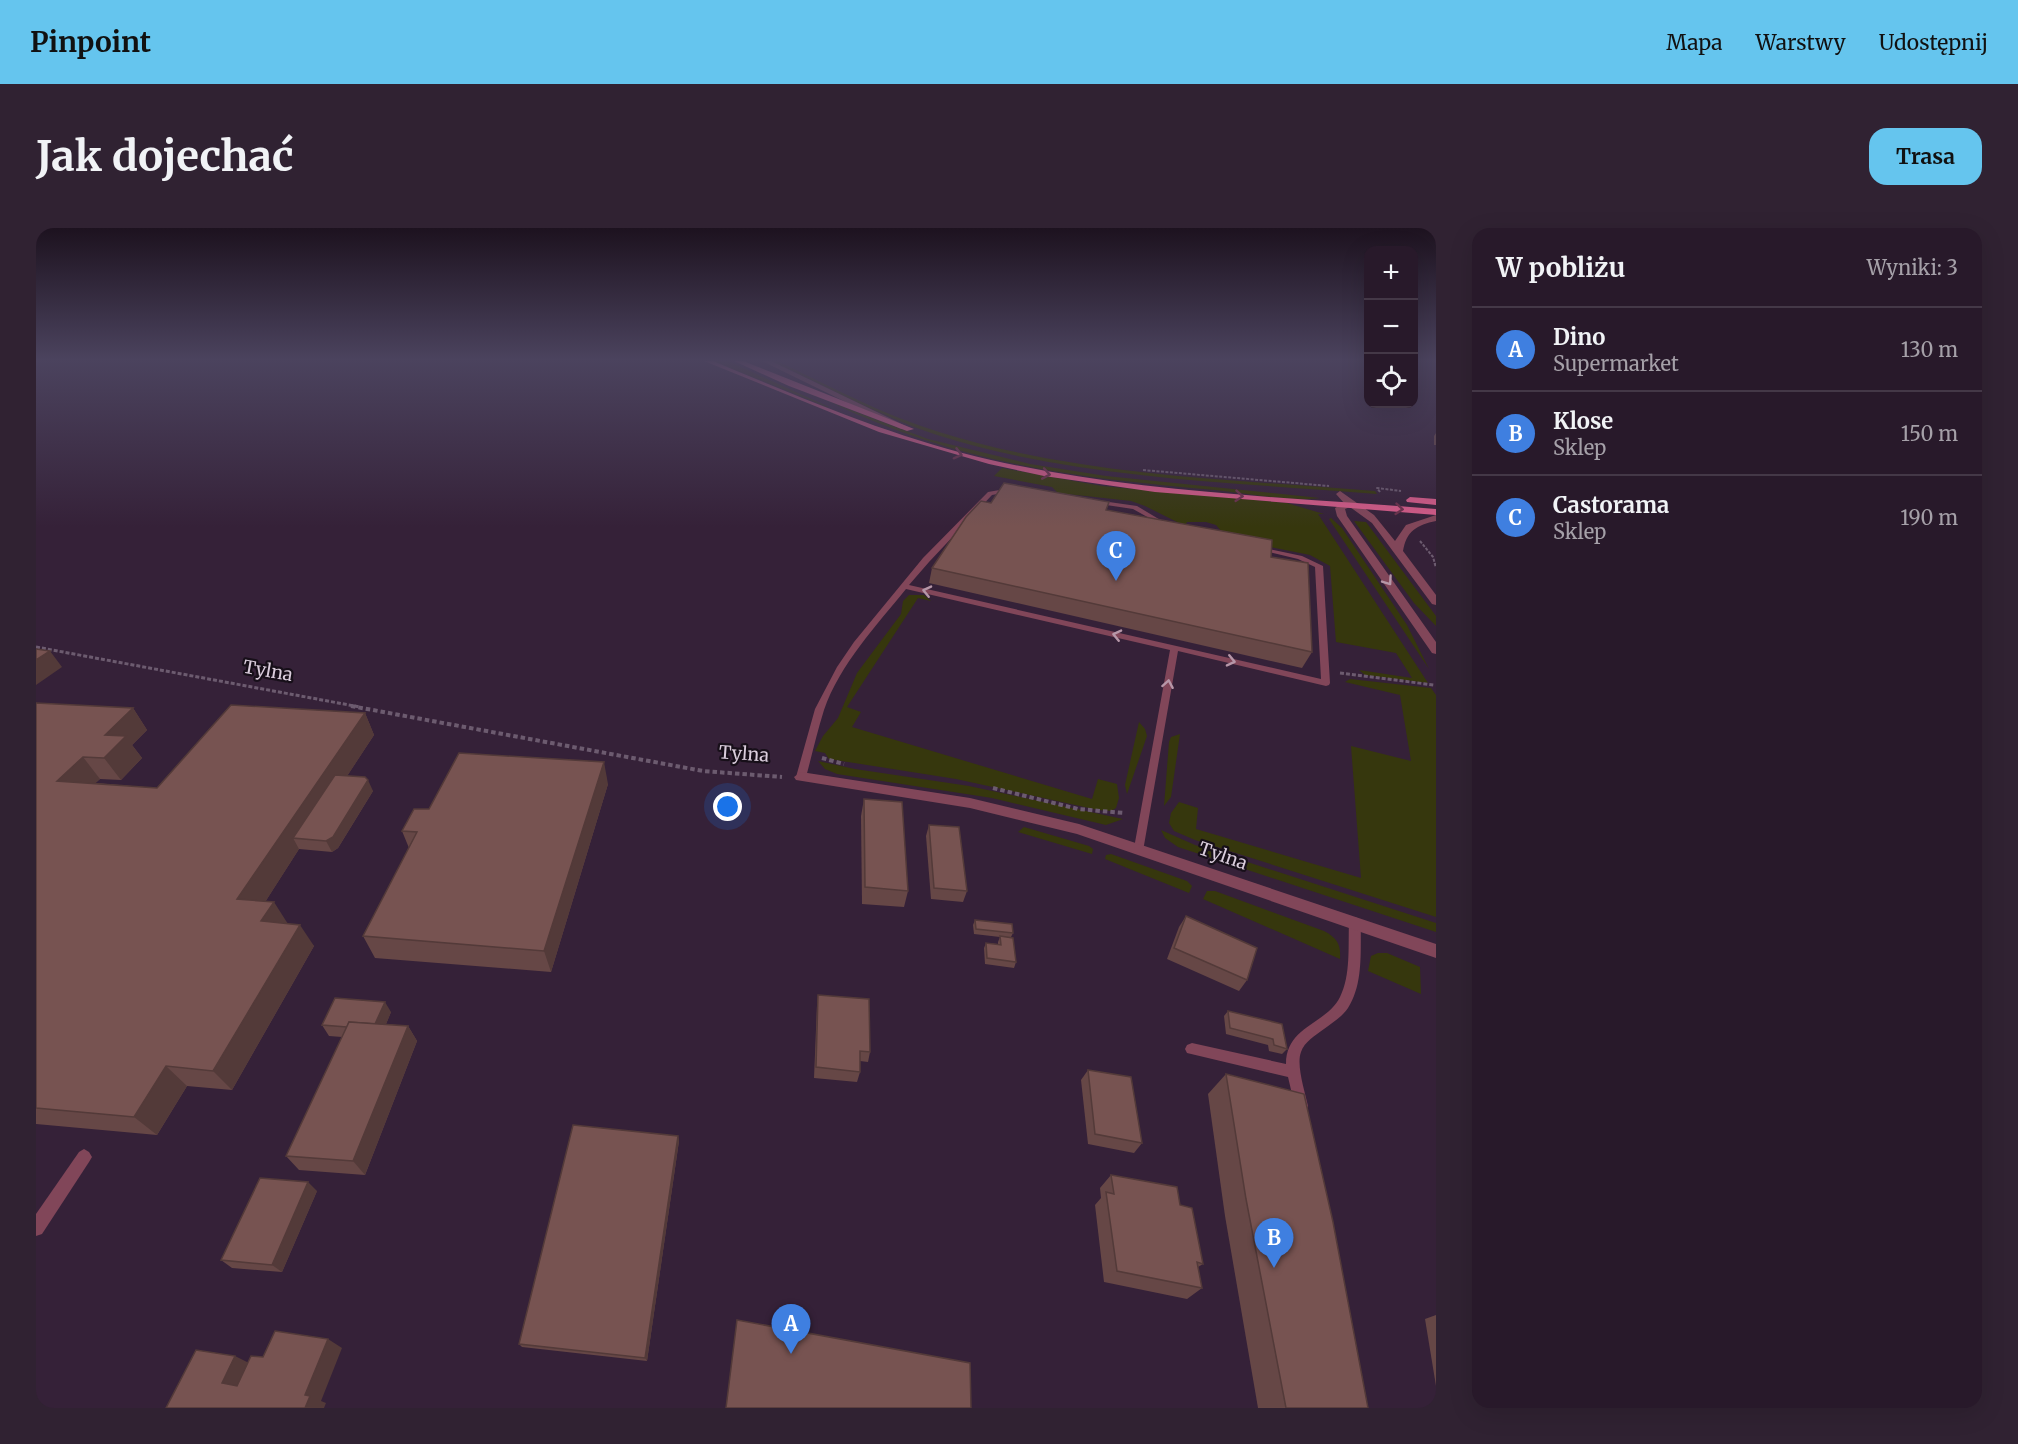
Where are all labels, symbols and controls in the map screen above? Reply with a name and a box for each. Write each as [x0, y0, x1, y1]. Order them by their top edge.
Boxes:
text: Pinpoint [30, 24, 151, 60]
text: Mapa [1666, 29, 1723, 56]
text: Warstwy [1756, 29, 1846, 56]
text: Udostępnij [1879, 29, 1988, 56]
button: Trasa [1869, 128, 1982, 185]
text: Jak dojechać [36, 130, 294, 182]
map controls [1364, 246, 1418, 408]
button: + [1364, 246, 1418, 300]
text: W pobliżu [1496, 251, 1625, 284]
text: Wyniki: 3 [1867, 255, 1958, 280]
button: − [1364, 300, 1418, 354]
text: Dino [1553, 323, 1605, 351]
text: A [1508, 337, 1523, 362]
text: 130 m [1901, 337, 1958, 362]
text: Supermarket [1553, 351, 1679, 376]
button: locate [1364, 354, 1418, 408]
text: Klose [1553, 407, 1613, 435]
text: B [1509, 421, 1522, 446]
text: 150 m [1901, 421, 1958, 446]
text: Sklep [1553, 435, 1606, 460]
one-way arrow [953, 447, 963, 460]
one-way arrow [1041, 467, 1050, 479]
one-way arrow [1235, 489, 1244, 502]
text: Castorama [1553, 491, 1669, 519]
one-way arrow [1395, 502, 1404, 515]
text: C [1509, 505, 1522, 530]
text: 190 m [1900, 505, 1958, 530]
text: Sklep [1553, 519, 1606, 544]
pin: C [1096, 532, 1136, 581]
one-way arrow [1381, 574, 1392, 585]
one-way arrow [922, 585, 932, 598]
one-way arrow [1112, 629, 1122, 642]
one-way arrow [1226, 654, 1236, 667]
street label: Tylna [241, 655, 295, 686]
one-way arrow [1161, 680, 1173, 689]
street label: Tylna [718, 740, 770, 767]
your location [713, 792, 742, 821]
street label: Tylna [1196, 836, 1251, 875]
pin: B [1254, 1218, 1294, 1268]
pin: A [772, 1304, 810, 1354]

